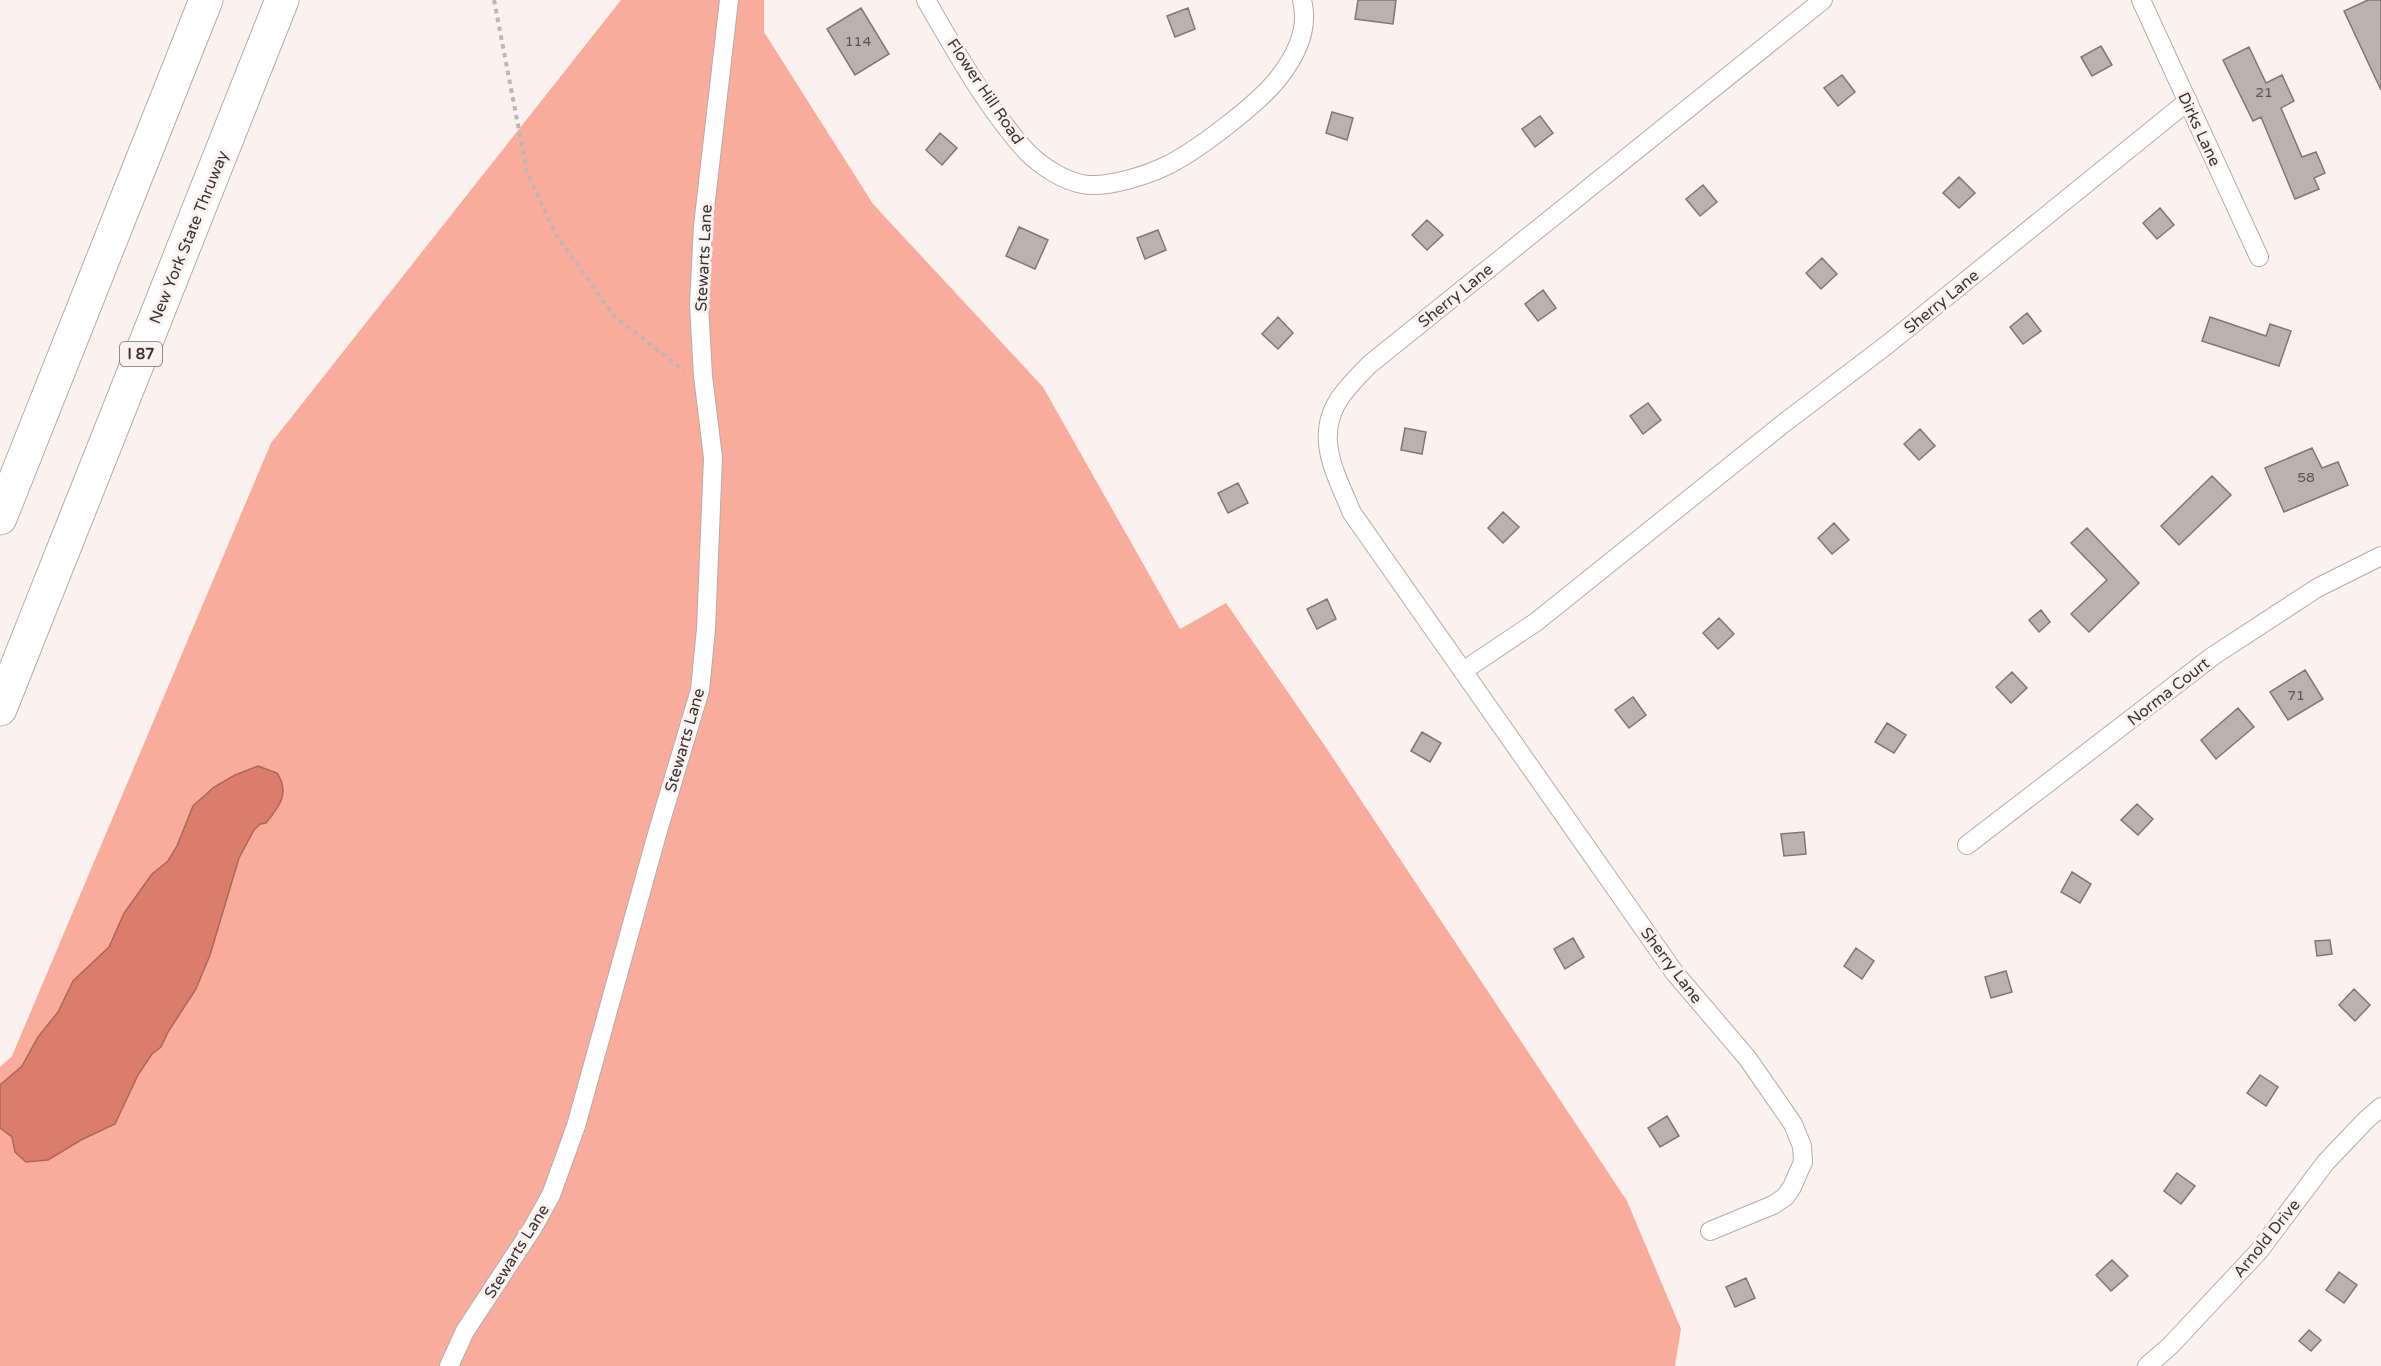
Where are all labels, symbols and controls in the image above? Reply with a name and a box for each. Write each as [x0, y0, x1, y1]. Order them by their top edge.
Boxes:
house number: 114 [845, 33, 871, 50]
street label: Flower Hill Road [942, 35, 1028, 148]
house number: 21 [2255, 84, 2273, 101]
street label: Dirks Lane [2173, 89, 2225, 170]
street label: New York State Thruway [145, 147, 233, 327]
street label: Stewarts Lane [691, 204, 717, 312]
street label: Sherry Lane [1414, 260, 1497, 332]
street label: Sherry Lane [1900, 266, 1983, 338]
road number: I 87 [120, 342, 162, 366]
house number: 58 [2297, 469, 2315, 486]
street label: Norma Court [2123, 653, 2214, 730]
street label: Stewarts Lane [661, 686, 709, 795]
house number: 71 [2287, 687, 2305, 704]
street label: Sherry Lane [1636, 923, 1706, 1008]
street label: Arnold Drive [2229, 1195, 2304, 1282]
street label: Stewarts Lane [480, 1201, 554, 1302]

